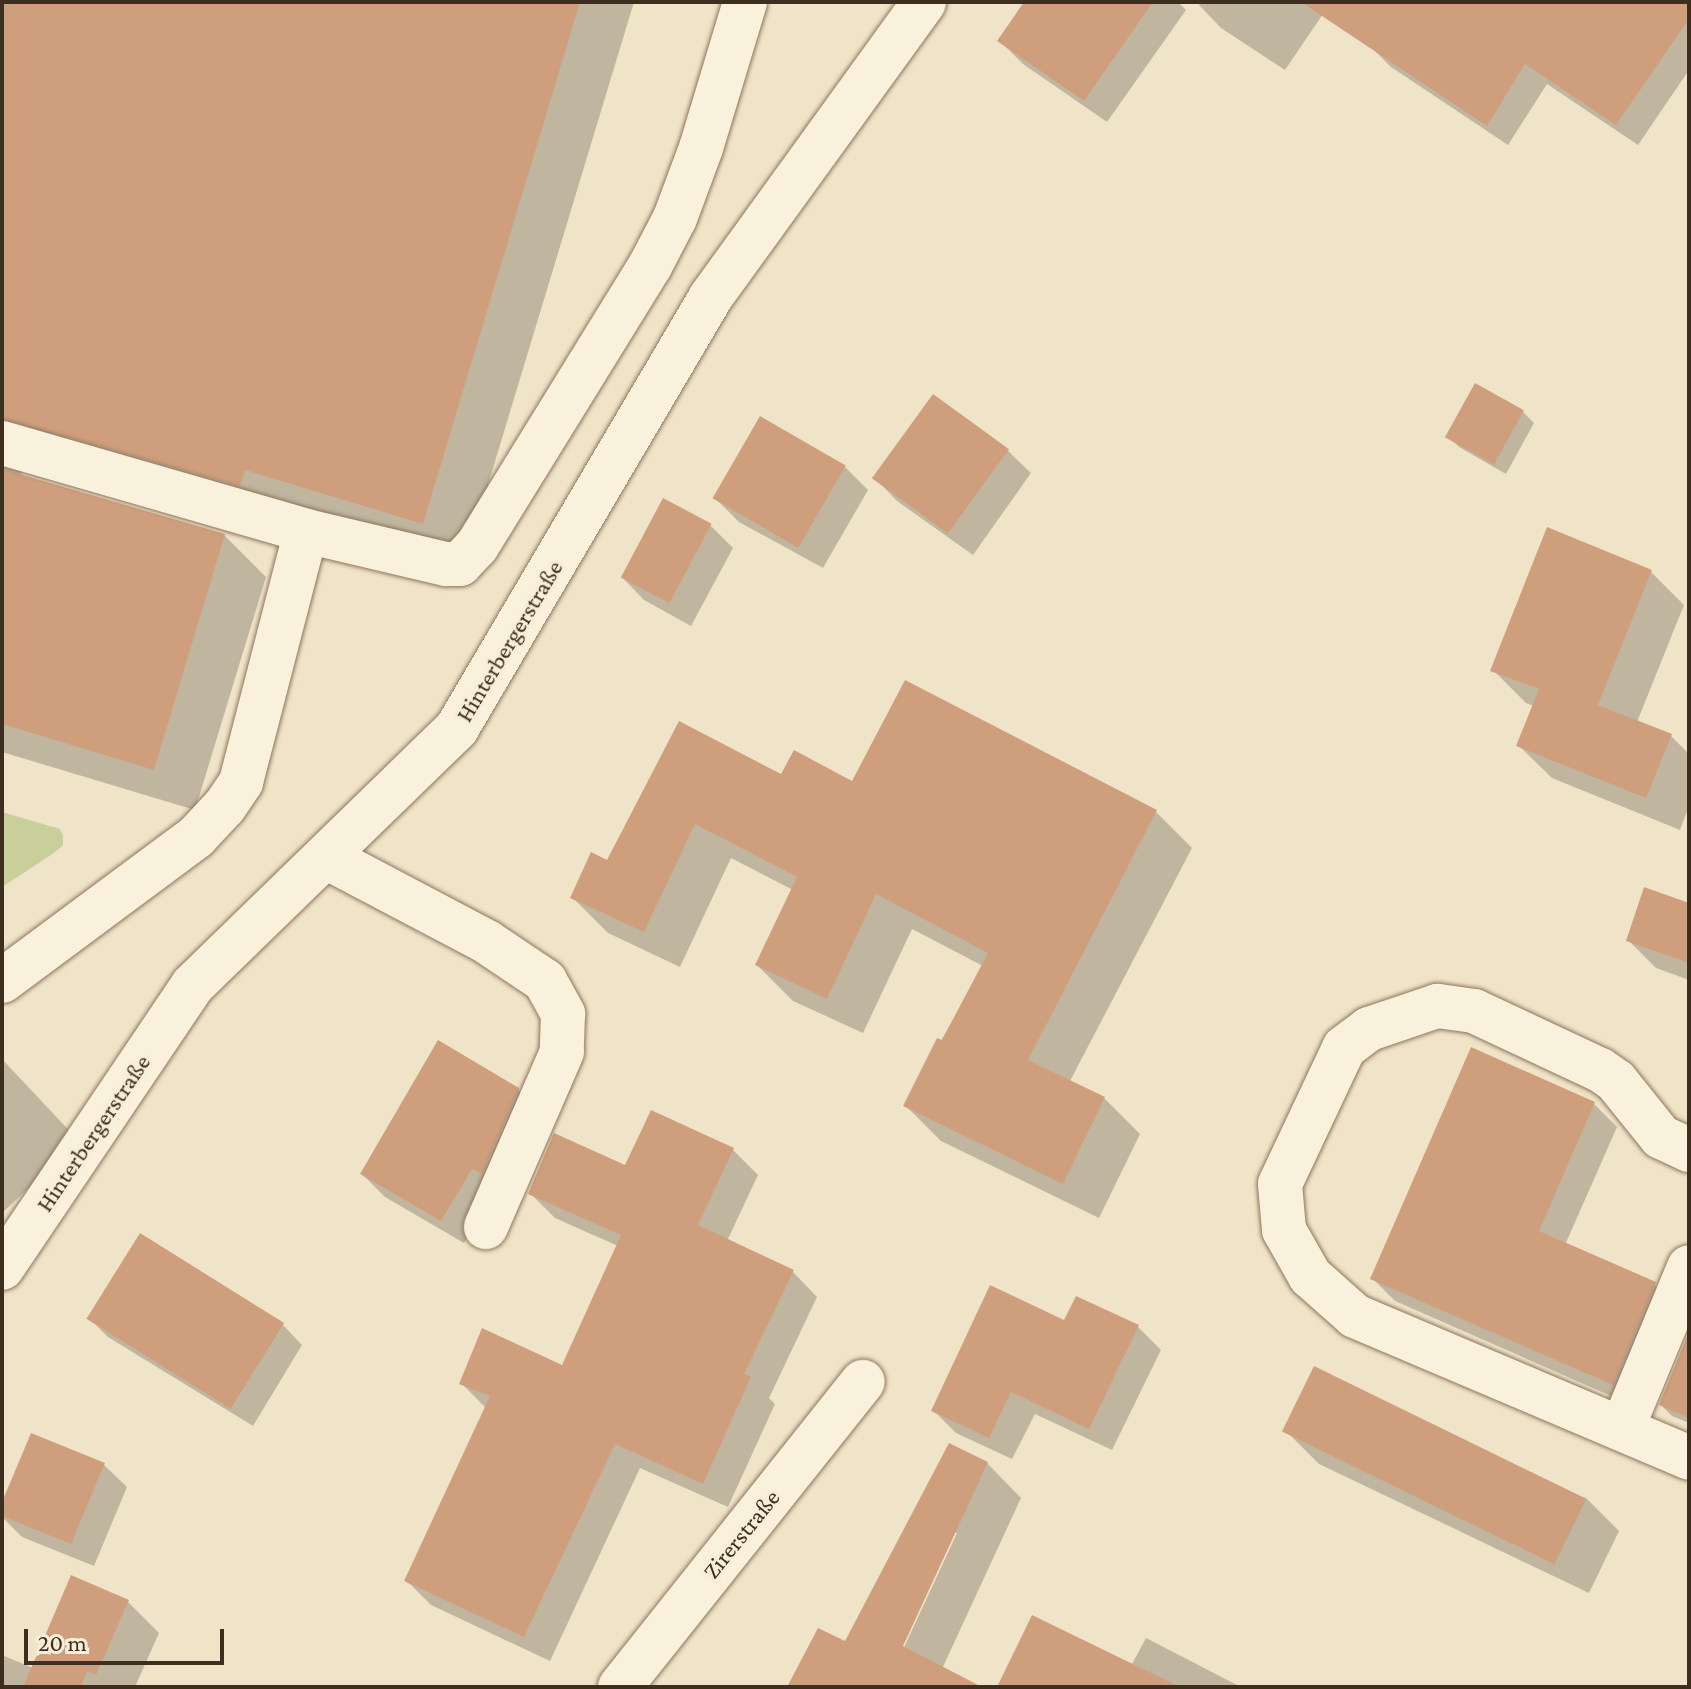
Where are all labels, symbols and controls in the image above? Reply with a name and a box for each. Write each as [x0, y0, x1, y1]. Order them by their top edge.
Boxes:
street label: Hinterbergerstraße [449, 555, 569, 727]
street label: Hinterbergerstraße [30, 1049, 156, 1217]
street label: Zirerstraße [696, 1484, 786, 1584]
scale bar [28, 1613, 228, 1663]
text: 20 m [38, 1629, 87, 1656]

